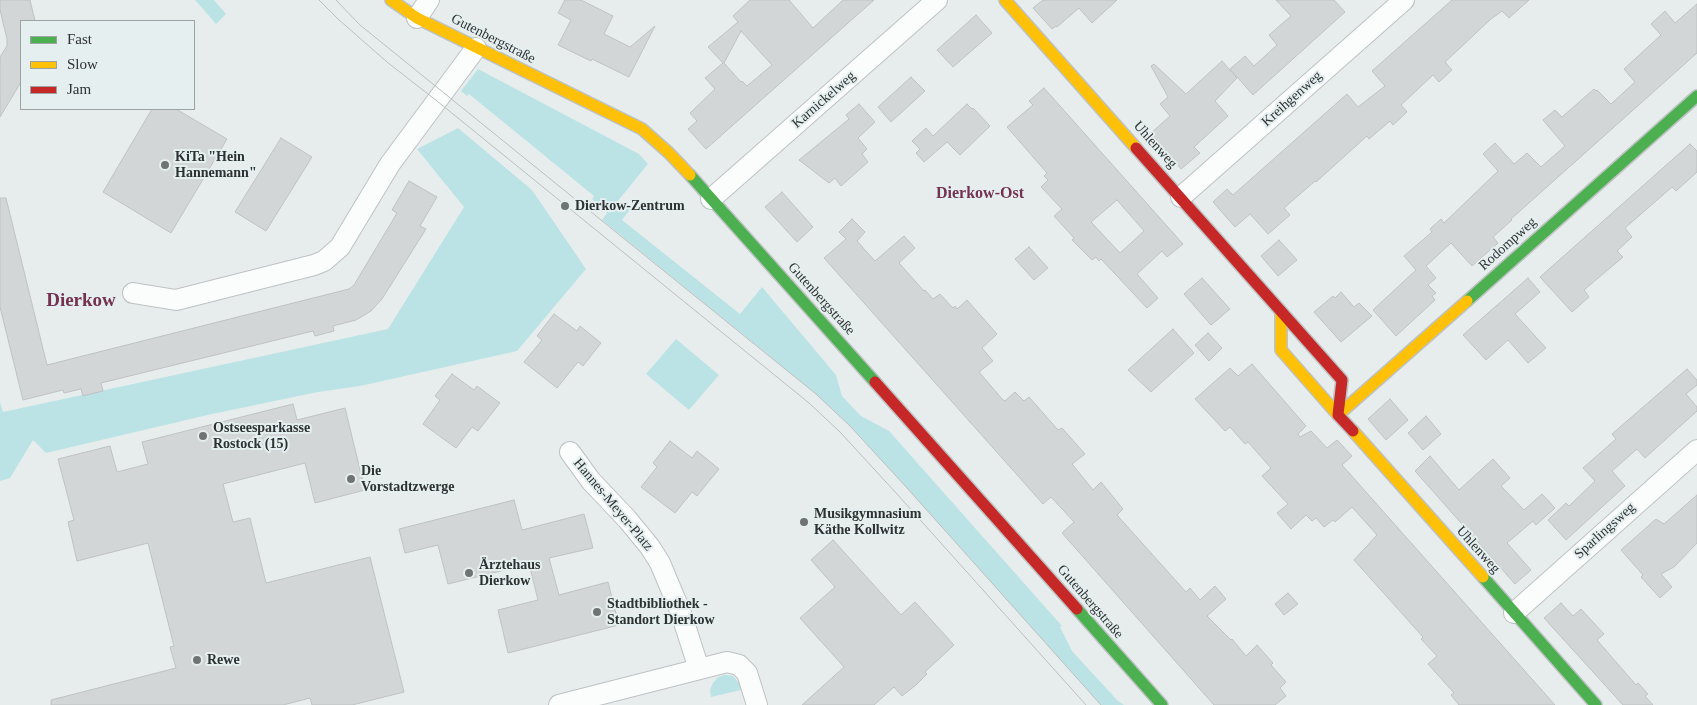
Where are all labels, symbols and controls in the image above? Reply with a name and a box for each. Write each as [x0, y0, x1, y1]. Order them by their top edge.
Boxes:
street label: Gutenbergstraße [448, 11, 538, 67]
legend [20, 20, 195, 110]
text: Fast [67, 31, 92, 47]
text: Slow [67, 56, 98, 72]
street label: Karnickelweg [789, 68, 859, 132]
street label: Kreihgenweg [1258, 68, 1326, 130]
text: Jam [67, 81, 91, 97]
street label: Uhlenweg [1130, 118, 1180, 172]
place label: KiTa "Hein Hannemann" [175, 149, 257, 182]
marker: KiTa "Hein Hannemann" [159, 159, 171, 171]
district label: Dierkow-Ost [936, 184, 1024, 204]
place label: Dierkow-Zentrum [575, 198, 685, 214]
marker: Dierkow-Zentrum [559, 200, 571, 212]
street label: Rodompweg [1476, 214, 1540, 274]
street label: Gutenbergstraße [784, 259, 858, 339]
district label: Dierkow [46, 290, 116, 312]
place label: Ostseesparkasse Rostock (15) [213, 420, 310, 452]
marker: Ostseesparkasse Rostock (15) [197, 430, 209, 442]
street label: Hannes-Meyer-Platz [569, 455, 657, 555]
place label: Die Vorstadtzwerge [361, 463, 455, 496]
marker: Die Vorstadtzwerge [345, 473, 357, 485]
street label: Sparlingsweg [1571, 499, 1639, 563]
place label: Musikgymnasium Käthe Kollwitz [814, 506, 921, 538]
marker: Musikgymnasium Käthe Kollwitz [798, 516, 810, 528]
street label: Uhlenweg [1453, 523, 1503, 577]
place label: Ärztehaus Dierkow [479, 557, 540, 590]
street label: Gutenbergstraße [1053, 562, 1127, 642]
marker: Ärztehaus Dierkow [463, 567, 475, 579]
place label: Stadtbibliothek - Standort Dierkow [607, 596, 715, 628]
marker: Stadtbibliothek - Standort Dierkow [591, 606, 603, 618]
place label: Rewe [207, 652, 240, 668]
marker: Rewe [191, 654, 203, 666]

